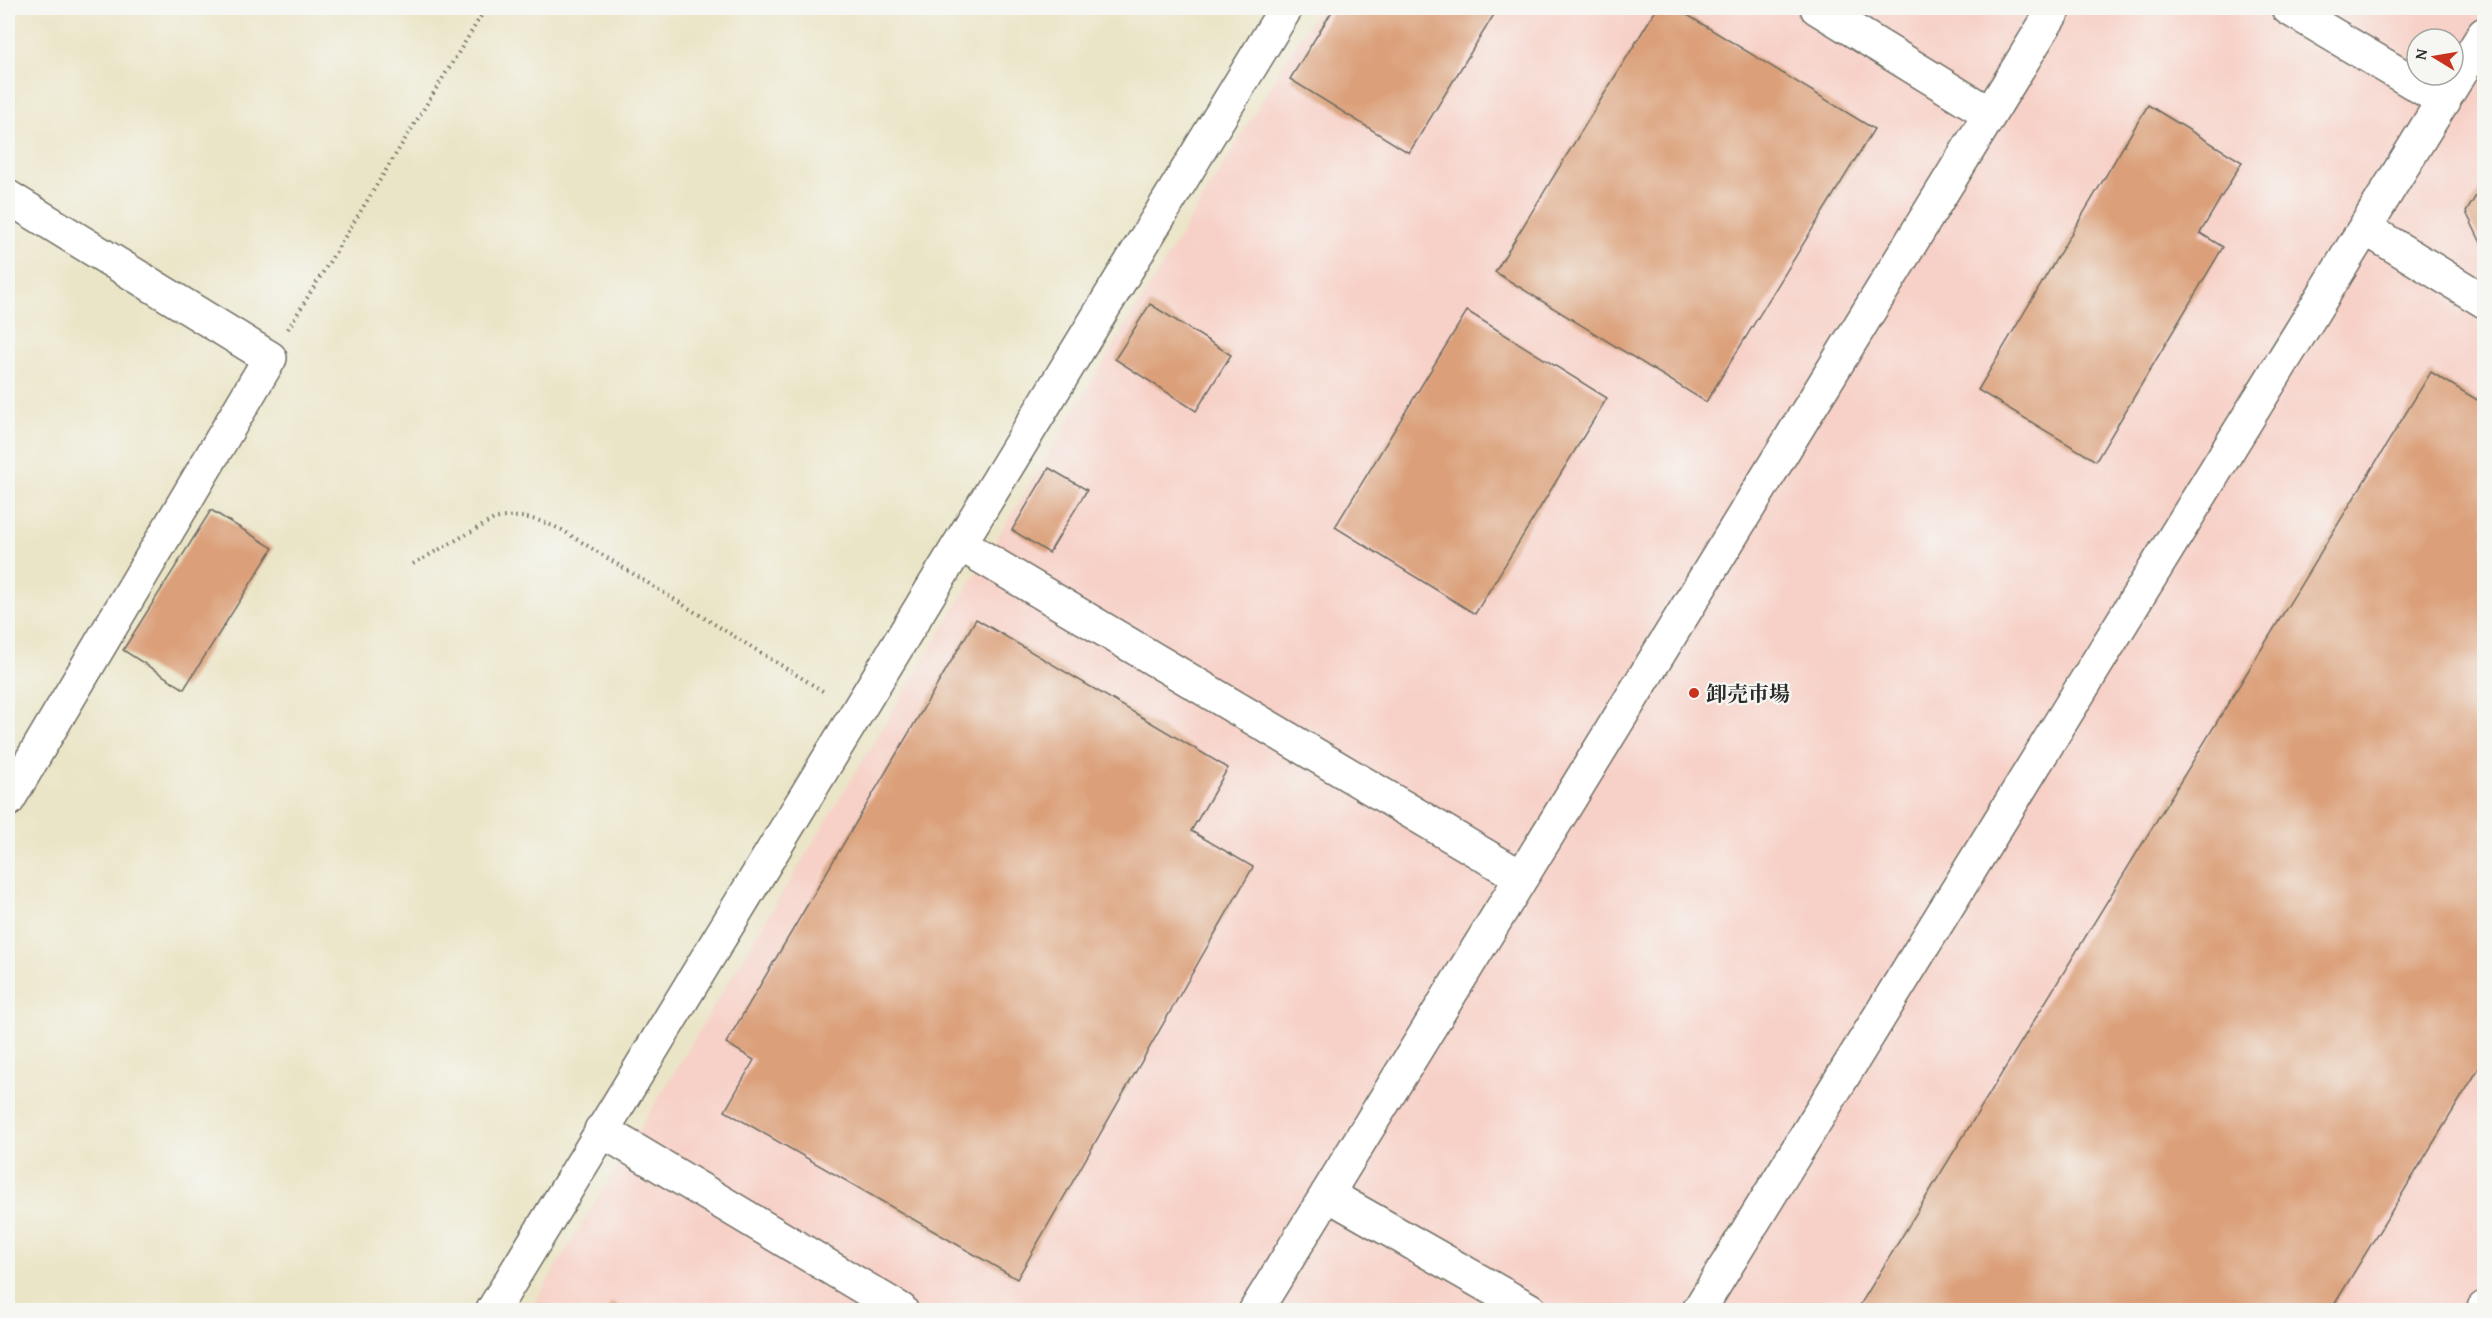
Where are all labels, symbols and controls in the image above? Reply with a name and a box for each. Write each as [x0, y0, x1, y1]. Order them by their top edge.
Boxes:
north arrow [2405, 27, 2465, 87]
text: N [2407, 46, 2433, 62]
place label: 卸売市場 [1706, 678, 1790, 709]
marker: 卸売市場 [1687, 686, 1701, 700]

